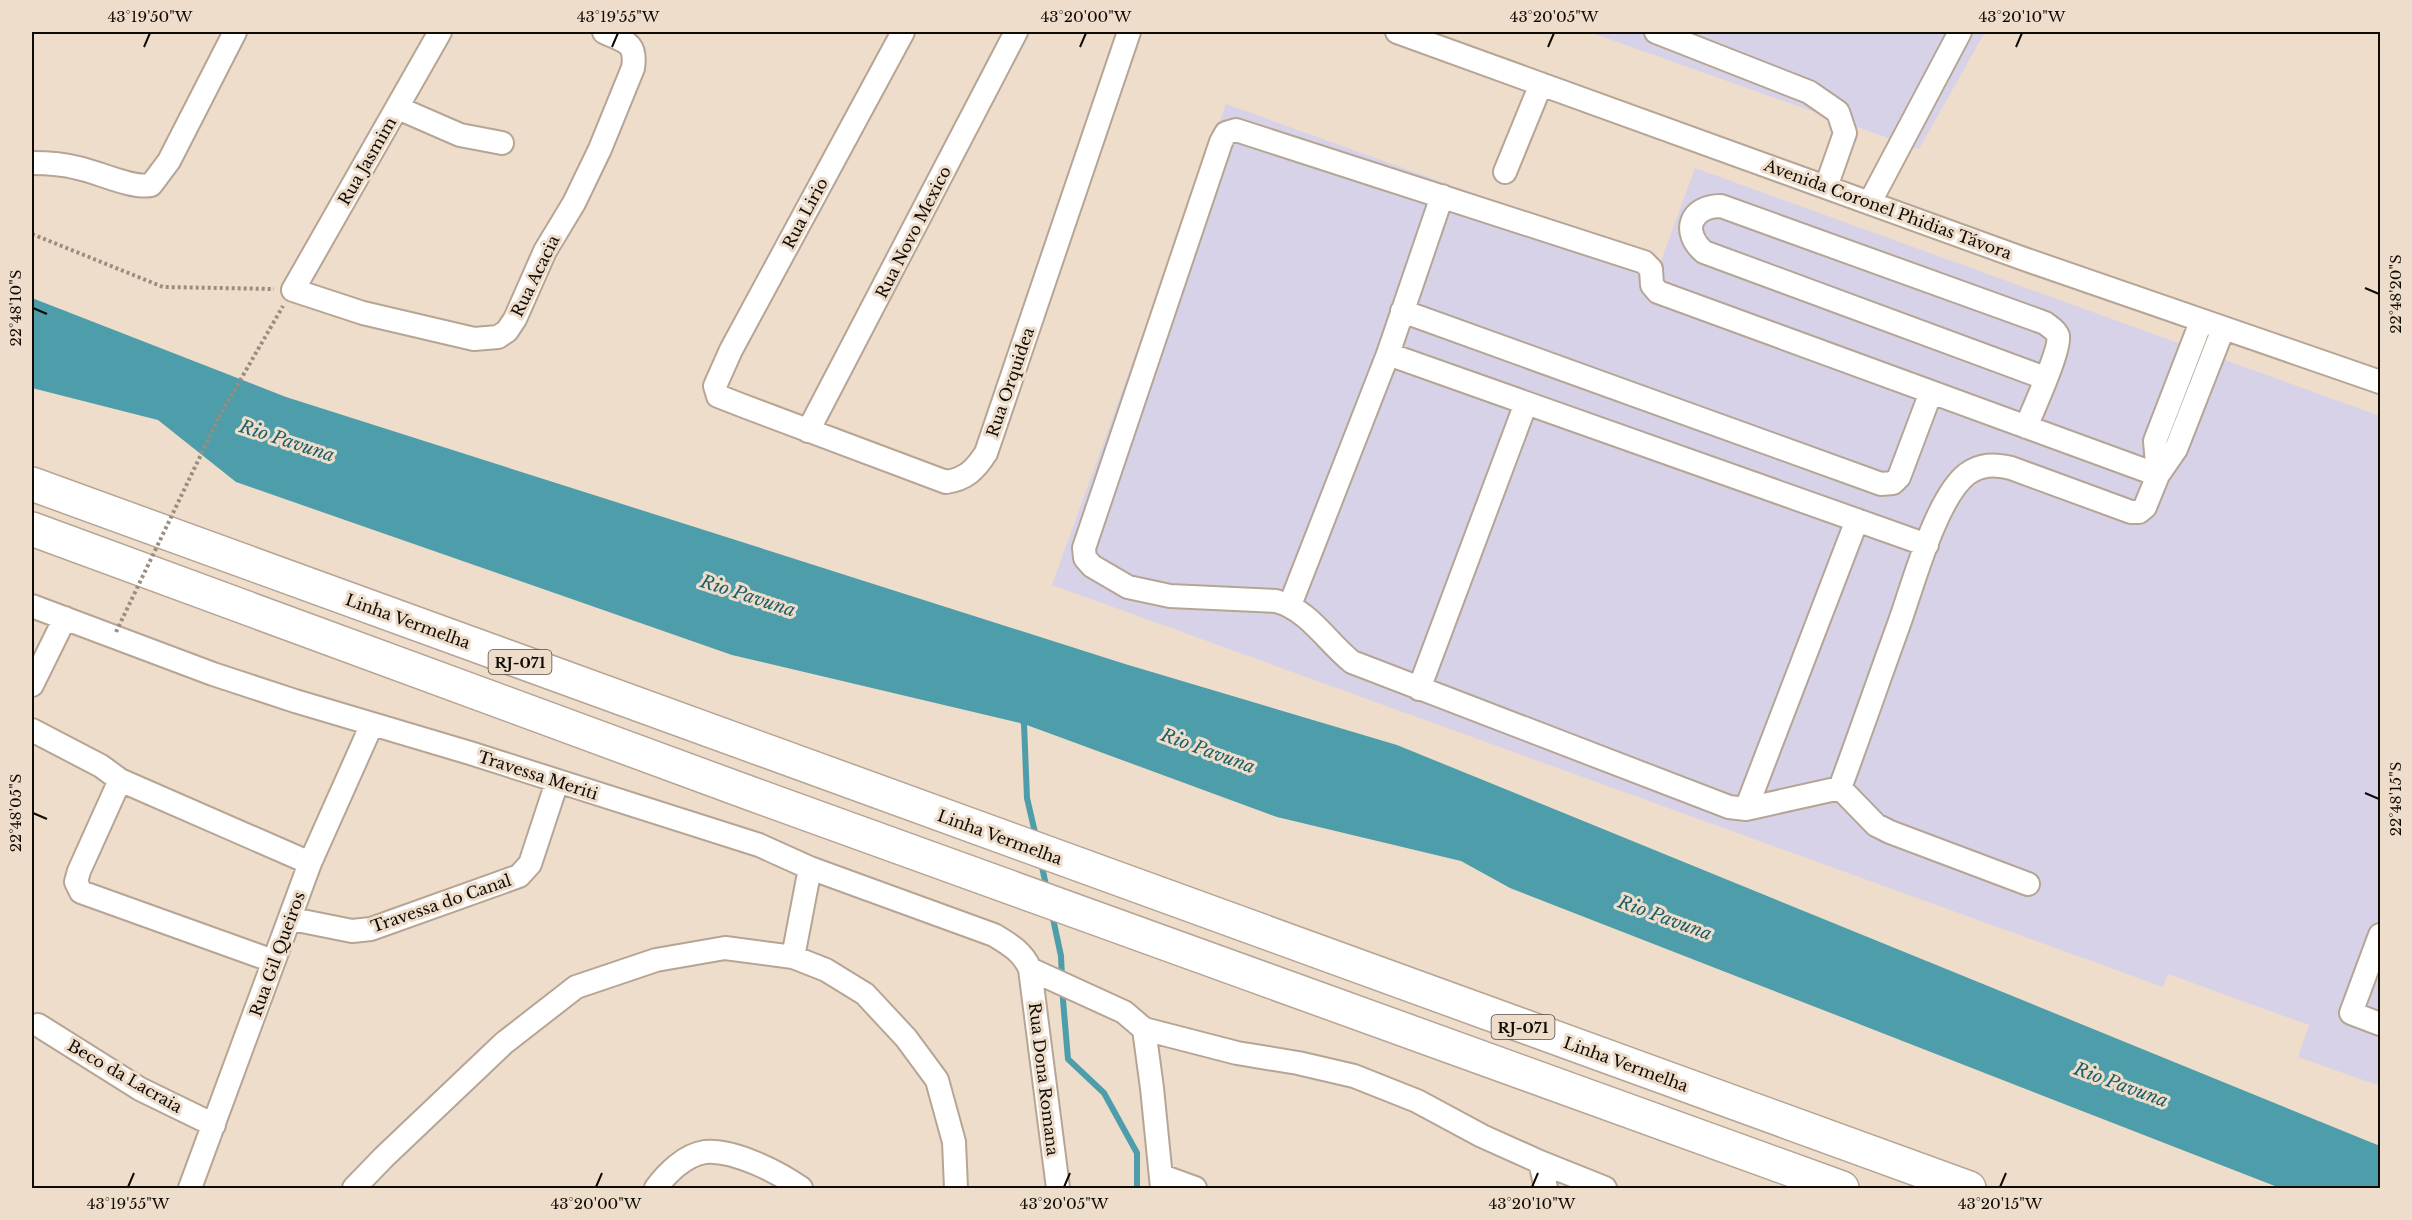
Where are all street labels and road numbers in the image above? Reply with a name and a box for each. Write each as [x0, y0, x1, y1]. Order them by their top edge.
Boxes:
street label: Rua Jasmim [334, 113, 400, 209]
street label: Avenida Coronel Phidias Távora [1761, 154, 2015, 263]
street label: Rua Novo Mexico [871, 163, 955, 301]
street label: Rua Lirio [778, 174, 832, 252]
street label: Rua Acacia [507, 232, 563, 320]
street label: Rua Orquidea [982, 324, 1038, 439]
street label: Linha Vermelha [343, 589, 473, 653]
road number: RJ-071 [488, 650, 552, 674]
street label: Travessa Meriti [475, 746, 601, 804]
street label: Linha Vermelha [935, 805, 1065, 869]
street label: Travessa do Canal [368, 870, 514, 936]
street label: Rua Gil Queiros [245, 889, 309, 1019]
street label: Rua Dona Romana [1025, 1001, 1063, 1157]
road number: RJ-071 [1492, 1015, 1555, 1039]
street label: Linha Vermelha [1561, 1032, 1691, 1096]
street label: Beco da Lacraia [64, 1035, 186, 1117]

